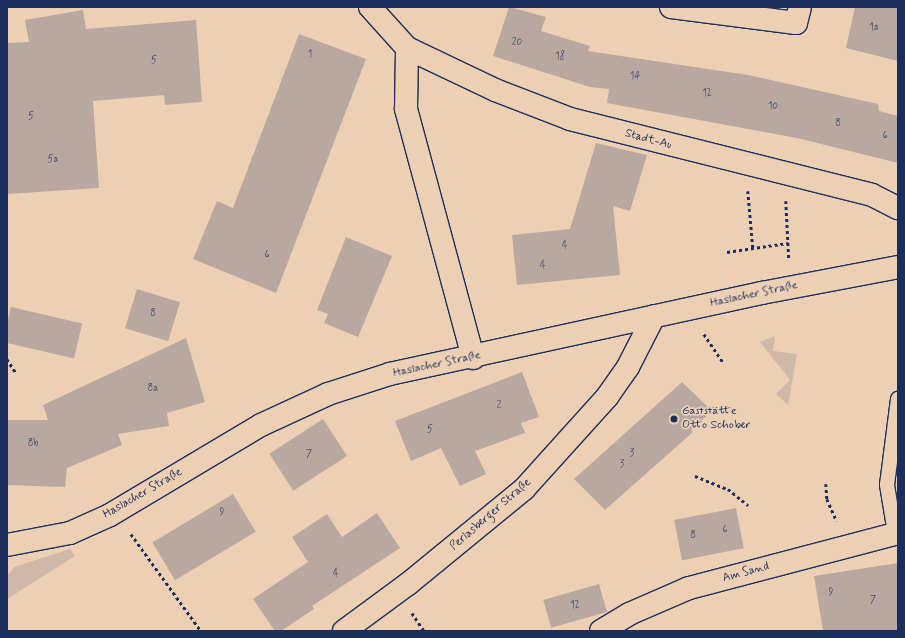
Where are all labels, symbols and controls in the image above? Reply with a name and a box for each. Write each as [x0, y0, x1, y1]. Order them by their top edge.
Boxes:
house number: 1a [869, 22, 879, 34]
house number: 20 [512, 37, 522, 49]
house number: 1 [308, 49, 312, 61]
house number: 18 [555, 51, 565, 63]
house number: 5 [151, 55, 157, 67]
house number: 14 [630, 71, 640, 83]
house number: 12 [702, 88, 712, 100]
house number: 10 [768, 101, 778, 113]
house number: 5 [28, 111, 34, 123]
house number: 8 [835, 118, 841, 130]
street label: Stadt-Au [623, 127, 673, 153]
house number: 6 [882, 130, 888, 142]
house number: 5a [47, 154, 59, 166]
house number: 4 [562, 240, 568, 252]
house number: 6 [264, 249, 270, 261]
house number: 4 [540, 260, 546, 272]
street label: Haslacher Straße [709, 279, 799, 311]
house number: 8 [150, 308, 156, 320]
street label: Haslacher Straße [392, 349, 482, 381]
house number: 8a [148, 383, 158, 395]
house number: 2 [497, 400, 501, 412]
place label: Gaststätte Otto Schober [682, 405, 751, 433]
marker: Gaststätte Otto Schober [669, 414, 679, 424]
house number: 5 [427, 424, 433, 436]
house number: 8b [28, 438, 38, 450]
house number: 3 [630, 448, 634, 460]
house number: 7 [306, 449, 312, 461]
house number: 3 [620, 459, 624, 471]
street label: Haslacher Straße [101, 466, 185, 522]
street label: Perlasberger Straße [447, 476, 535, 554]
house number: 9 [220, 507, 224, 519]
house number: 6 [722, 524, 728, 536]
house number: 8 [690, 530, 696, 542]
street label: Am Sand [722, 560, 770, 586]
house number: 4 [333, 568, 339, 580]
house number: 9 [829, 587, 833, 599]
house number: 7 [870, 595, 876, 607]
house number: 12 [570, 600, 580, 612]

